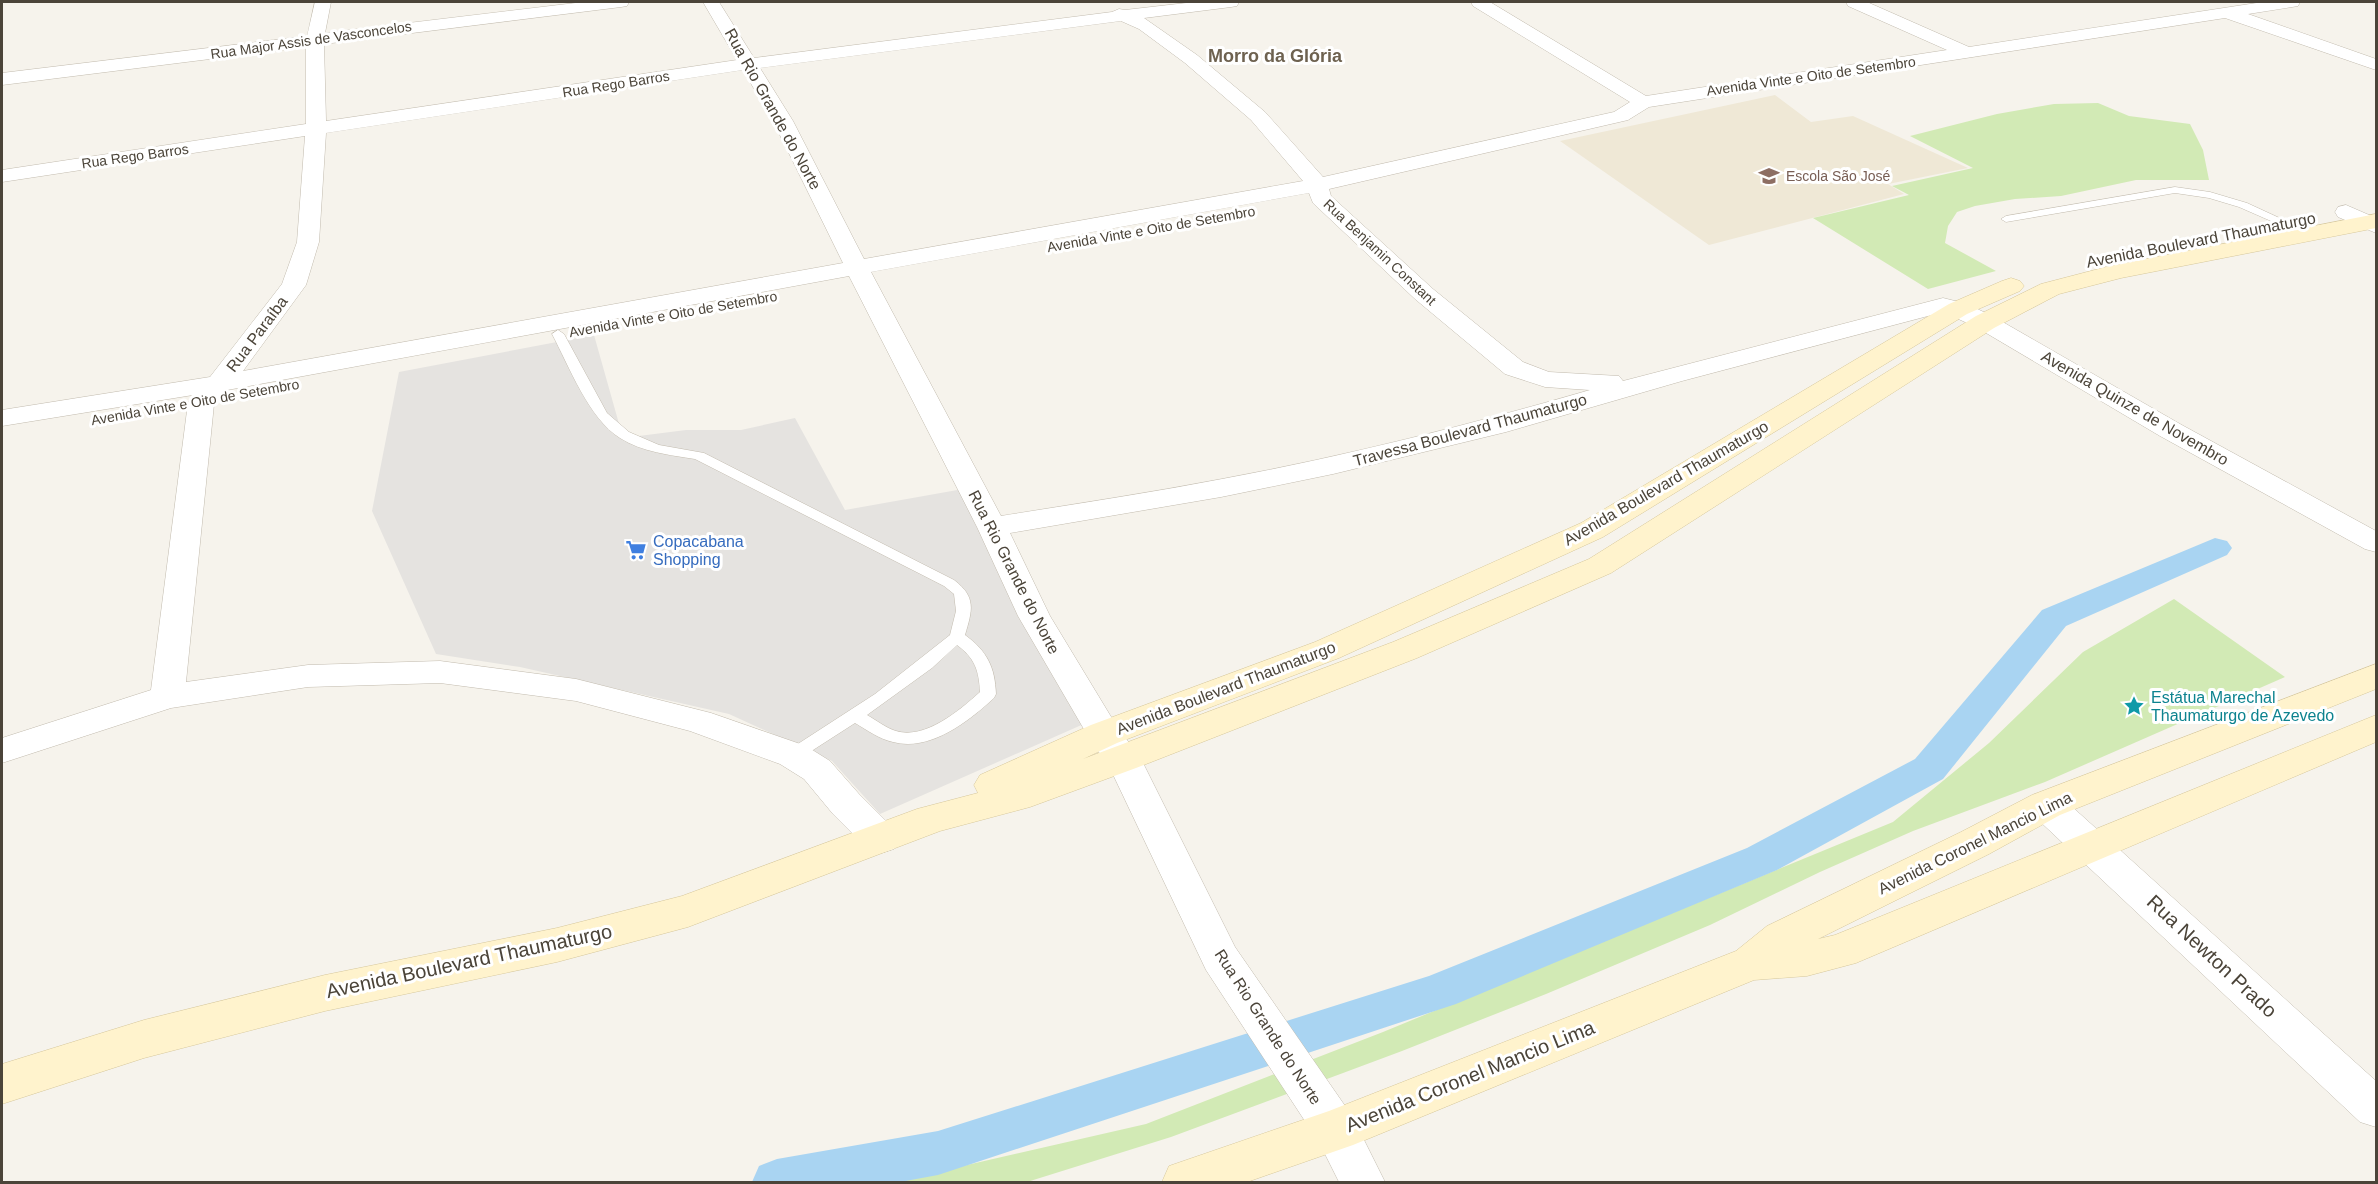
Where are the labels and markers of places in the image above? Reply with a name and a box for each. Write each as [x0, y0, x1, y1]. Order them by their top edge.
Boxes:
school or university icon: Escola São José [1757, 164, 1781, 188]
place label: Escola São José [1786, 168, 1890, 184]
place label: Copacabana Shopping [653, 533, 744, 568]
supermarket icon: Copacabana Shopping [624, 538, 648, 562]
place label: Estátua Marechal Thaumaturgo de Azevedo [2151, 689, 2334, 724]
place icon: Estátua Marechal Thaumaturgo de Azevedo [2122, 694, 2146, 718]

